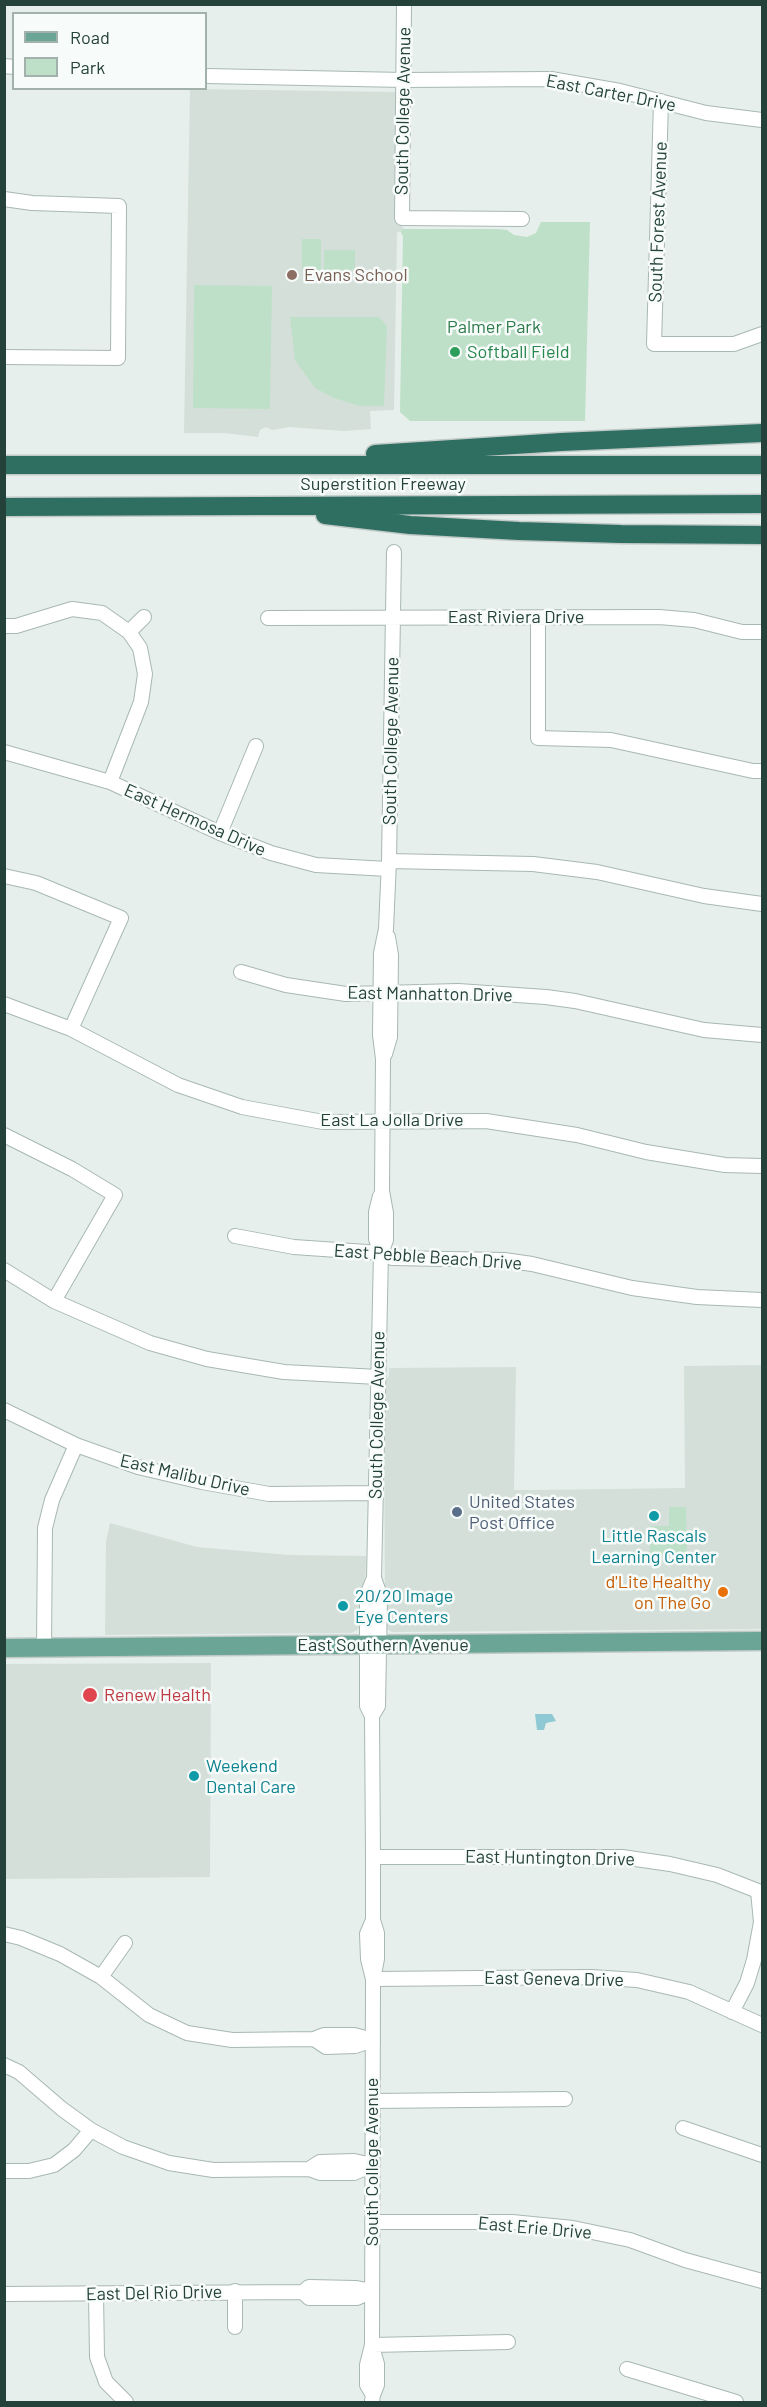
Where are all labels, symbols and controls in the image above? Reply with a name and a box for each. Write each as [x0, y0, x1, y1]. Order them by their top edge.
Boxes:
legend [12, 12, 207, 90]
text: Road [70, 26, 110, 48]
street label: South College Avenue [391, 27, 415, 195]
text: Park [70, 56, 105, 78]
street label: East Carter Drive [544, 70, 678, 116]
street label: South Forest Avenue [644, 141, 672, 303]
place label: Evans School [304, 264, 408, 286]
marker: Evans School [285, 268, 299, 282]
park label: Palmer Park [447, 316, 541, 338]
place label: Softball Field [467, 341, 569, 363]
marker: Softball Field [448, 345, 462, 359]
street label: Superstition Freeway [300, 473, 466, 495]
street label: East Riviera Drive [448, 606, 584, 628]
street label: South College Avenue [379, 657, 403, 825]
street label: East Hermosa Drive [121, 779, 269, 861]
street label: East Manhatton Drive [347, 982, 513, 1006]
street label: East La Jolla Drive [320, 1109, 464, 1131]
street label: East Pebble Beach Drive [333, 1240, 523, 1274]
street label: South College Avenue [365, 1331, 389, 1499]
street label: East Malibu Drive [118, 1450, 252, 1500]
place label: United States Post Office [469, 1491, 575, 1534]
marker: United States Post Office [450, 1505, 464, 1519]
marker: Little Rascals Learning Center [647, 1509, 661, 1523]
place label: Little Rascals Learning Center [591, 1525, 717, 1568]
place label: d'Lite Healthy on The Go [606, 1571, 711, 1614]
place label: 20/20 Image Eye Centers [355, 1585, 453, 1628]
marker: d'Lite Healthy on The Go [716, 1585, 730, 1599]
marker: 20/20 Image Eye Centers [336, 1599, 350, 1613]
street label: East Southern Avenue [297, 1634, 469, 1656]
place label: Renew Health [104, 1684, 211, 1706]
marker: Renew Health [81, 1686, 99, 1704]
place label: Weekend Dental Care [206, 1755, 296, 1798]
marker: Weekend Dental Care [187, 1769, 201, 1783]
street label: East Huntington Drive [465, 1846, 635, 1870]
street label: East Geneva Drive [484, 1967, 624, 1991]
street label: South College Avenue [361, 2078, 383, 2246]
street label: East Erie Drive [477, 2212, 593, 2244]
street label: East Del Rio Drive [86, 2281, 222, 2305]

